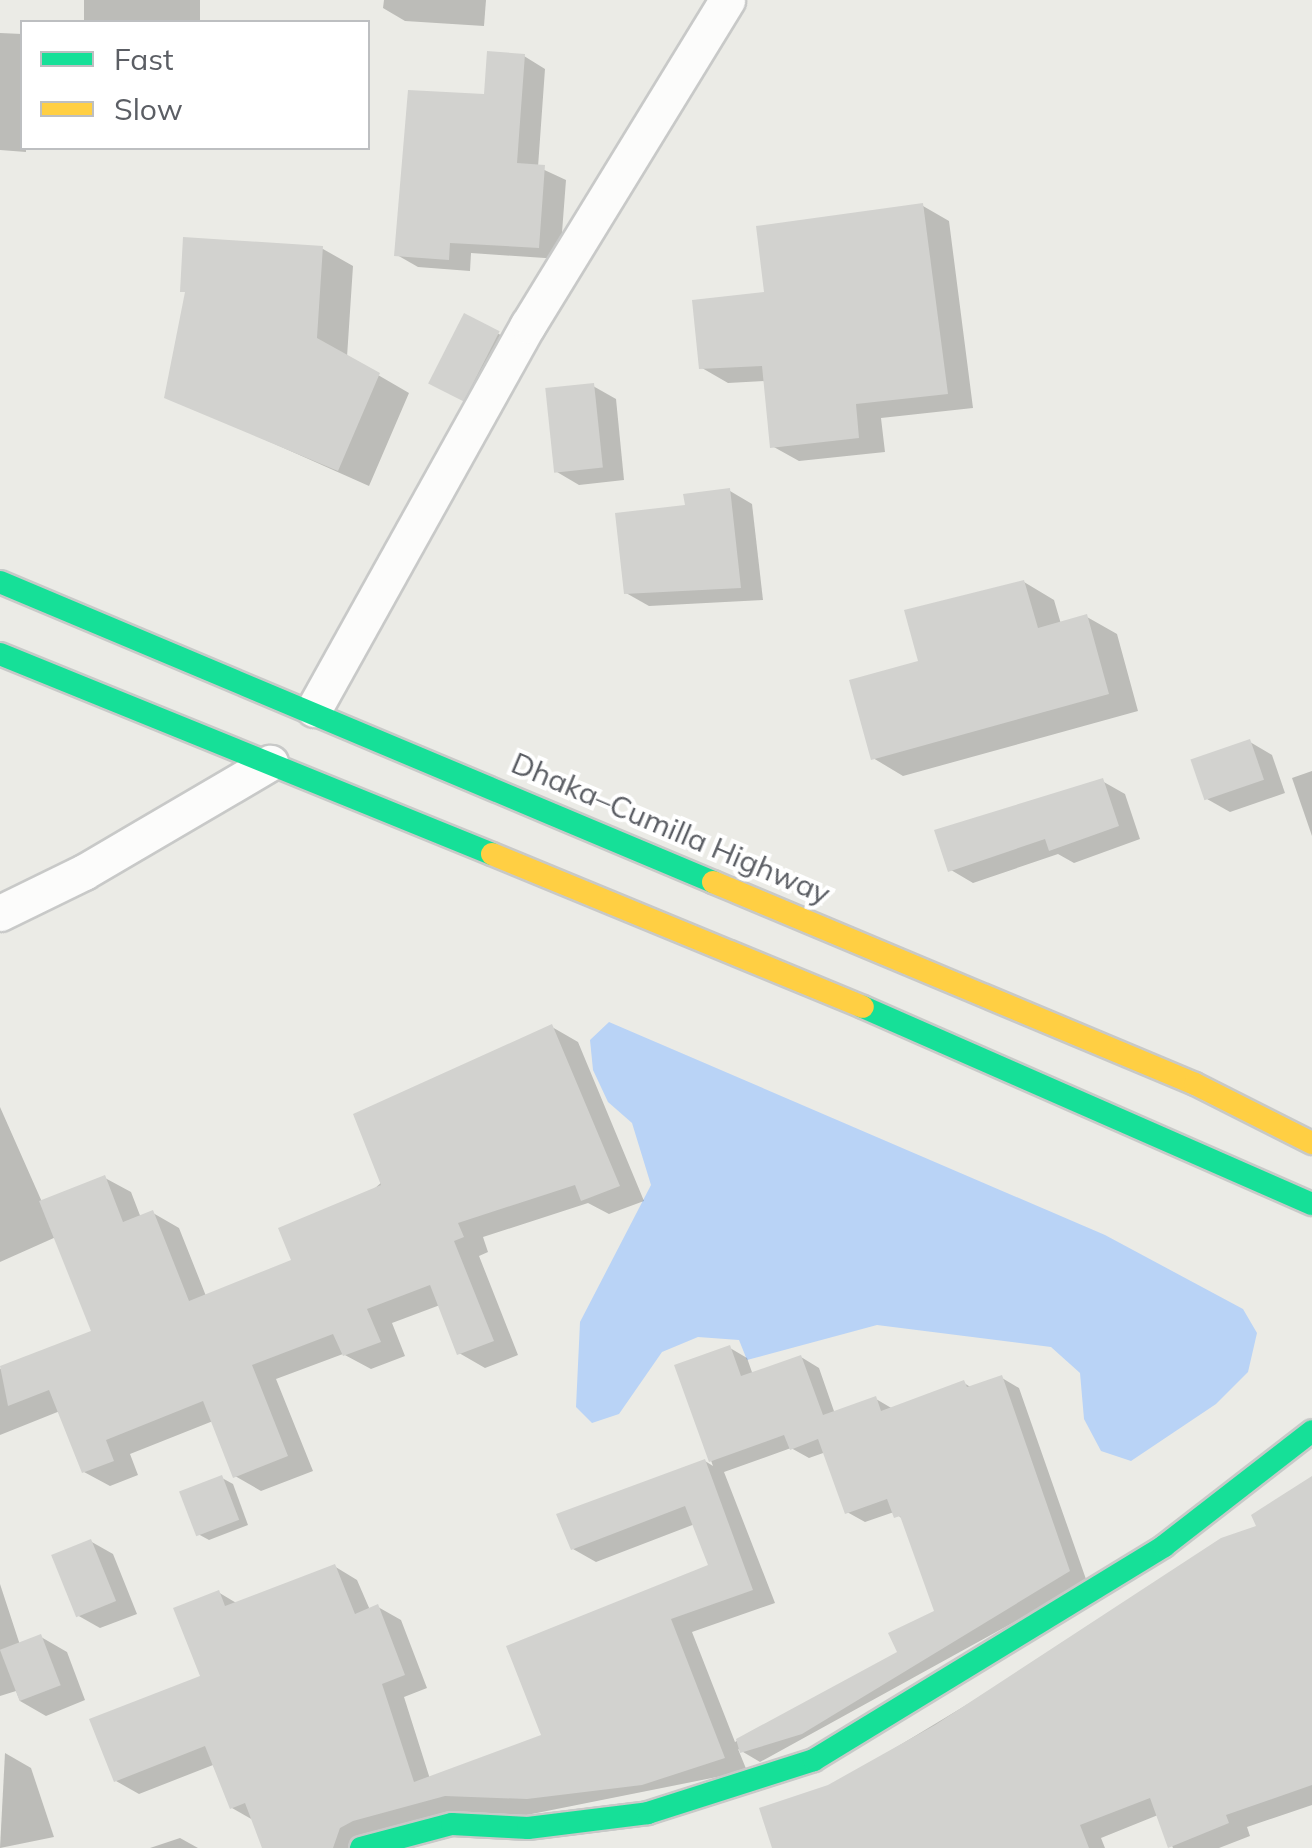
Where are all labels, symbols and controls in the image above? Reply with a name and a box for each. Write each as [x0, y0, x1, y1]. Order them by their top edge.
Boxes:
legend [20, 20, 370, 150]
text: Fast [114, 40, 174, 78]
text: Slow [114, 90, 183, 128]
street label: Dhaka–Cumilla Highway [506, 744, 836, 912]

